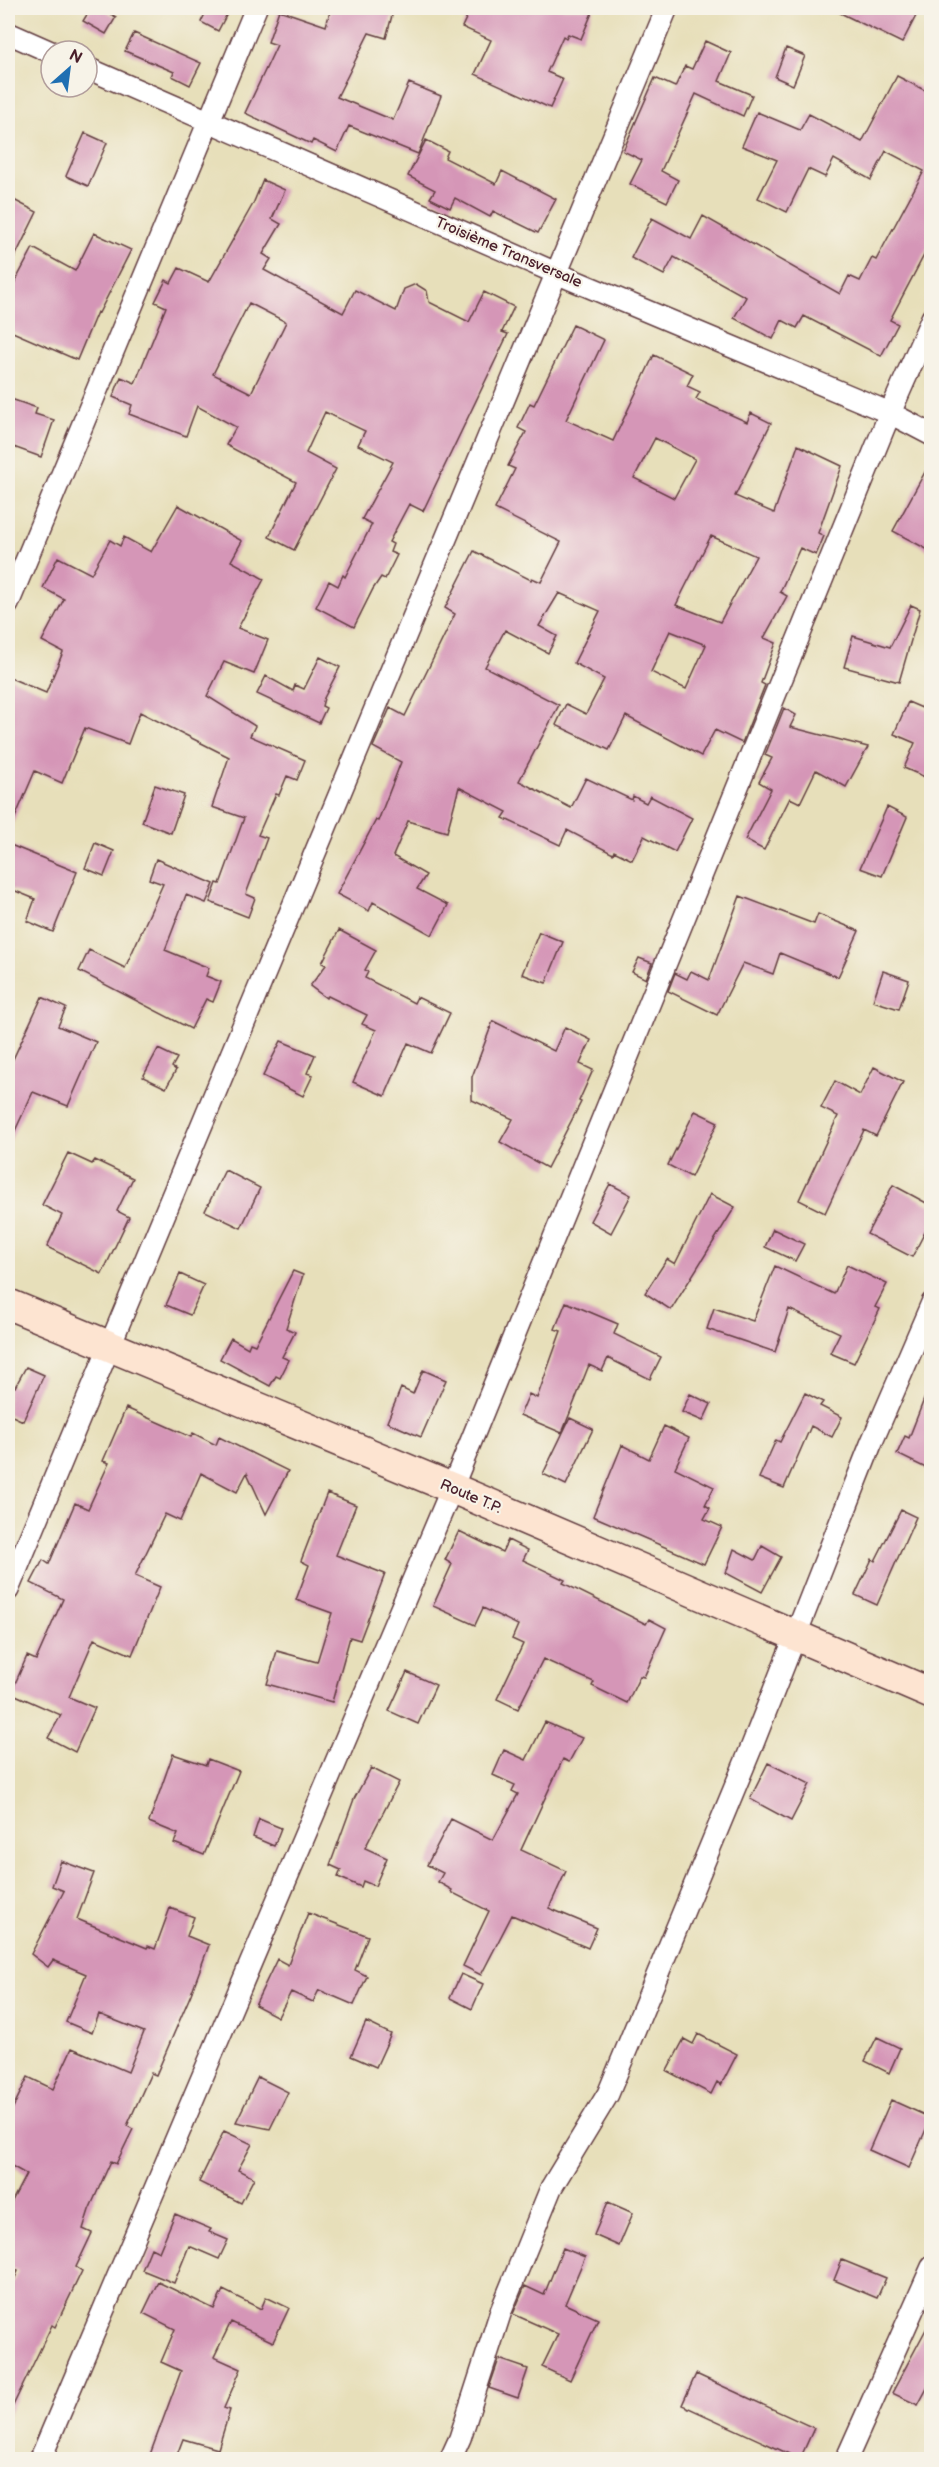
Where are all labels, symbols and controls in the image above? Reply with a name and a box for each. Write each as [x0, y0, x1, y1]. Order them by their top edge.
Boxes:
north arrow [39, 39, 99, 99]
text: N [66, 46, 85, 68]
street label: Troisième Transversale [433, 213, 585, 292]
street label: Route T.P. [437, 1475, 505, 1518]

